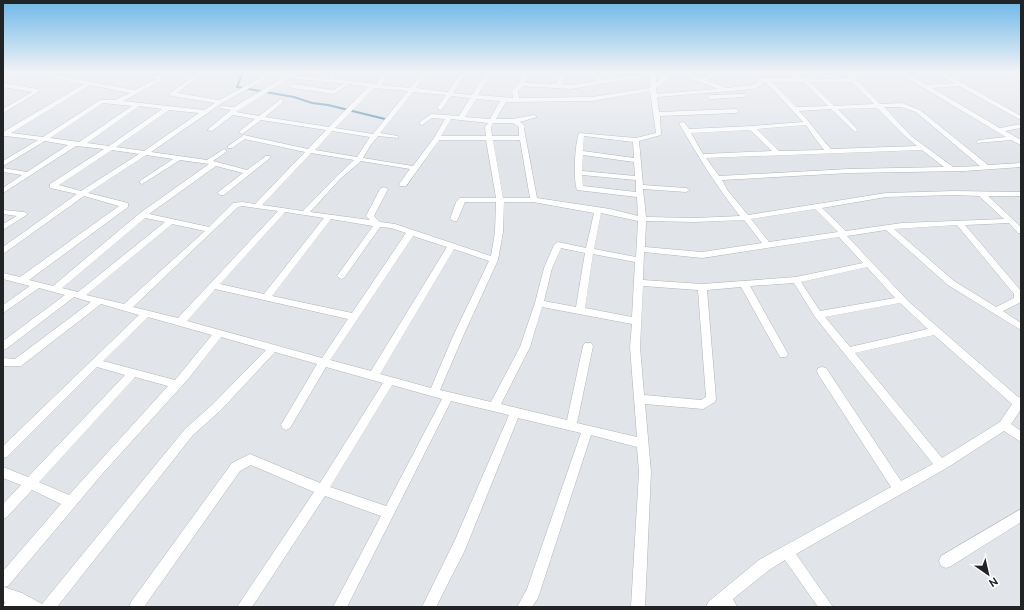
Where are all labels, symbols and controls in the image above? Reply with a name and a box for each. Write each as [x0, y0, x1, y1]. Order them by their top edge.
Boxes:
north arrow [968, 554, 1008, 594]
text: N [987, 575, 1000, 590]

